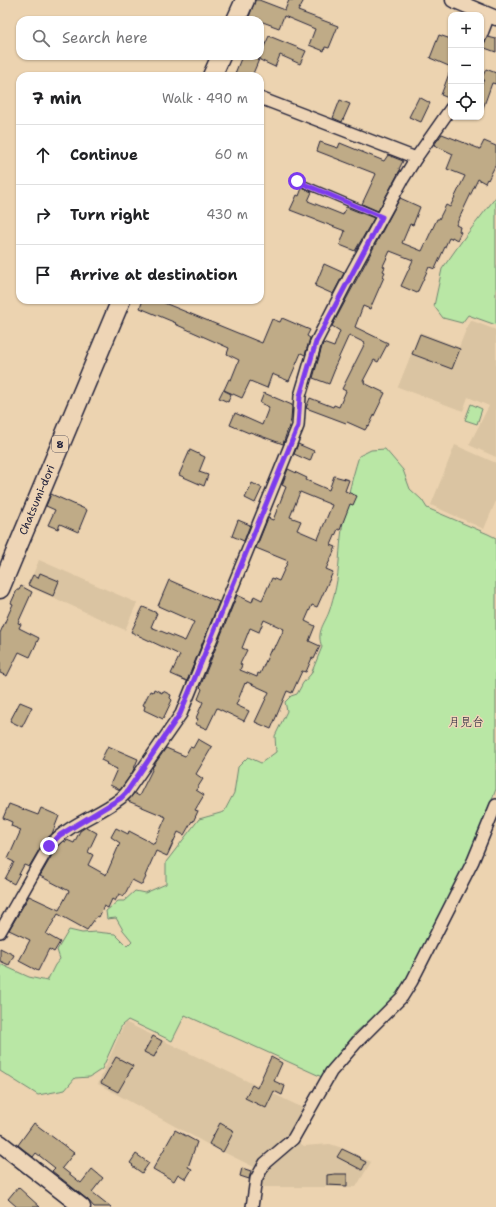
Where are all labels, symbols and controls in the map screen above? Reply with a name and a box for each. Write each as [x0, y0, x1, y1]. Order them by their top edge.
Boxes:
map controls [448, 12, 484, 120]
button: + [448, 12, 484, 48]
search box [16, 16, 264, 60]
icon: search [30, 27, 52, 49]
text: Search here [62, 28, 148, 48]
button: − [448, 48, 484, 84]
button: locate [448, 84, 484, 120]
text: 7 min [32, 87, 82, 109]
text: Walk · 490 m [162, 90, 248, 107]
icon: ahead [32, 144, 54, 166]
text: Continue [70, 145, 138, 165]
text: 60 m [215, 146, 248, 163]
route start [288, 172, 306, 190]
icon: right [32, 204, 54, 226]
text: Turn right [70, 205, 150, 225]
text: 430 m [206, 206, 248, 223]
icon: arrive [32, 264, 54, 286]
text: Arrive at destination [70, 265, 238, 285]
road number: 8 [52, 436, 68, 452]
street label: Chatsumi-dori [16, 463, 58, 537]
district label: 月見台 [448, 714, 484, 730]
route end [40, 837, 58, 855]

